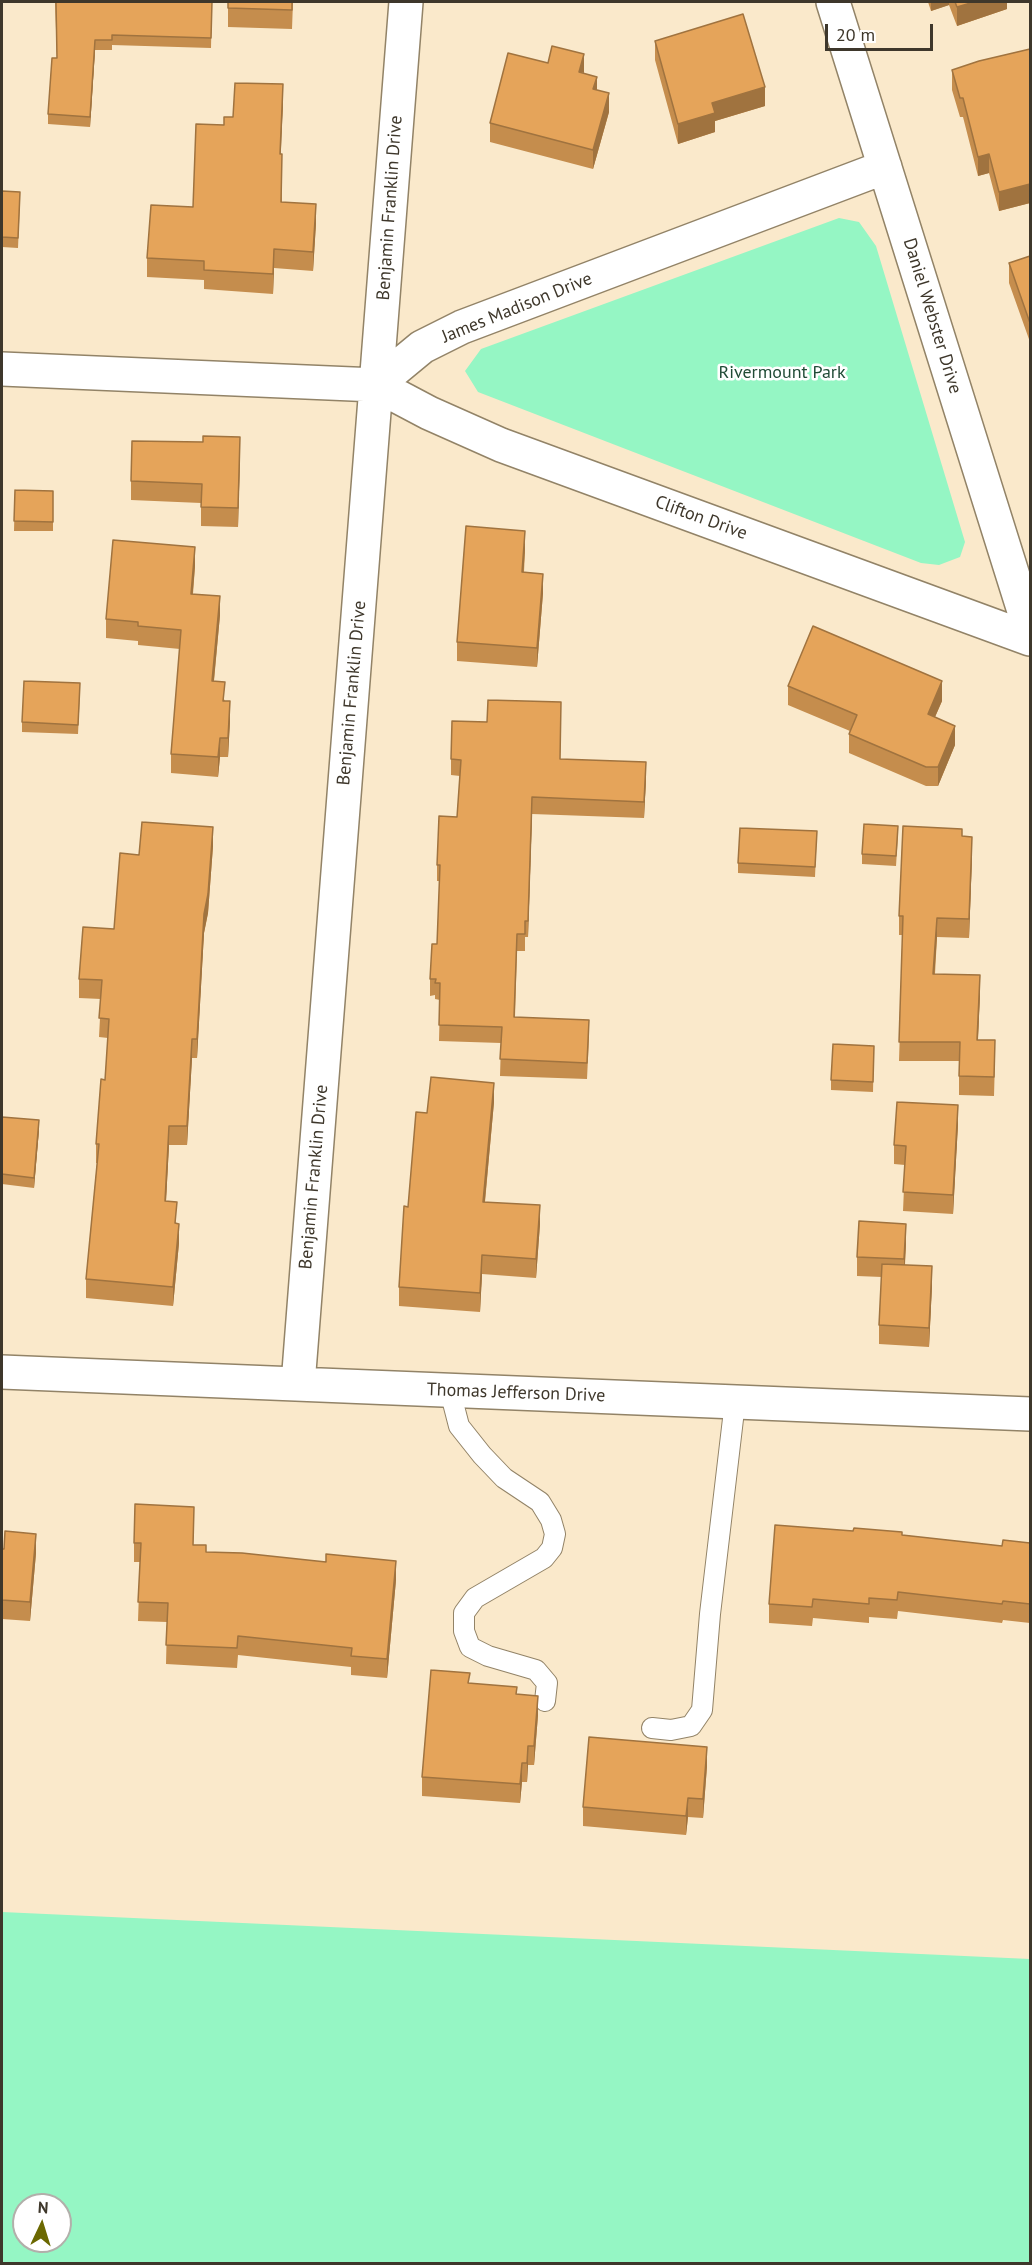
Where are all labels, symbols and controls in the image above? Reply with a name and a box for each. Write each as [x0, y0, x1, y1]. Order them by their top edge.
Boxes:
scale bar [828, 12, 936, 50]
text: 20 m [836, 23, 875, 46]
street label: Benjamin Franklin Drive [373, 115, 407, 301]
street label: Daniel Webster Drive [898, 236, 966, 396]
street label: James Madison Drive [439, 268, 595, 348]
park label: Rivermount Park [718, 362, 846, 384]
street label: Clifton Drive [652, 491, 750, 545]
street label: Benjamin Franklin Drive [333, 600, 371, 786]
street label: Benjamin Franklin Drive [295, 1084, 333, 1270]
street label: Thomas Jefferson Drive [426, 1379, 606, 1407]
north arrow [12, 2193, 72, 2253]
text: N [37, 2197, 49, 2217]

